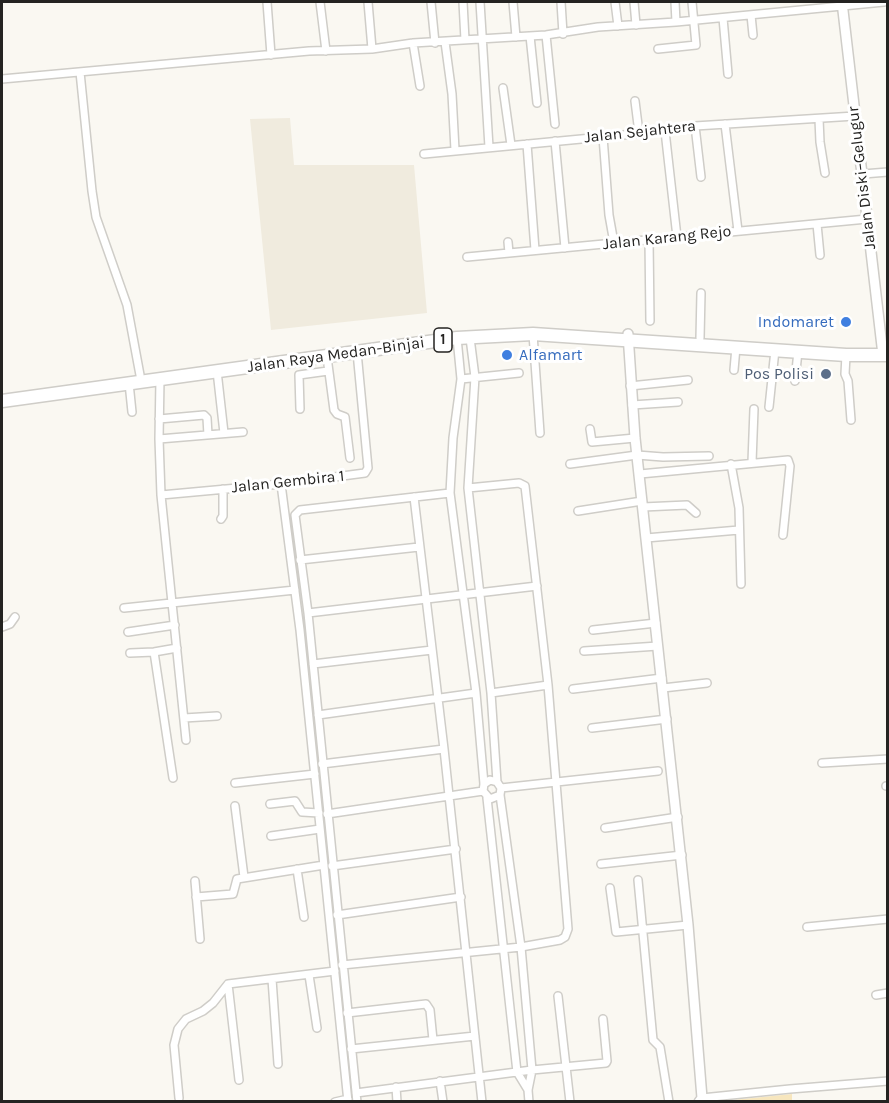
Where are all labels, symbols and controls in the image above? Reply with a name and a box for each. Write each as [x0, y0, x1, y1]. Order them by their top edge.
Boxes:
street label: Jalan Diski–Gelugur [844, 105, 880, 251]
street label: Jalan Sejahtera [583, 117, 697, 147]
street label: Jalan Karang Rejo [602, 222, 732, 254]
place label: Indomaret [758, 312, 834, 332]
marker: Indomaret [839, 315, 853, 329]
road number: 1 [434, 328, 452, 352]
street label: Jalan Raya Medan-Binjai [246, 333, 426, 377]
place label: Alfamart [519, 345, 583, 365]
marker: Alfamart [500, 348, 514, 362]
place label: Pos Polisi [744, 364, 814, 384]
marker: Pos Polisi [819, 367, 833, 381]
street label: Jalan Gembira 1 [231, 467, 345, 497]

